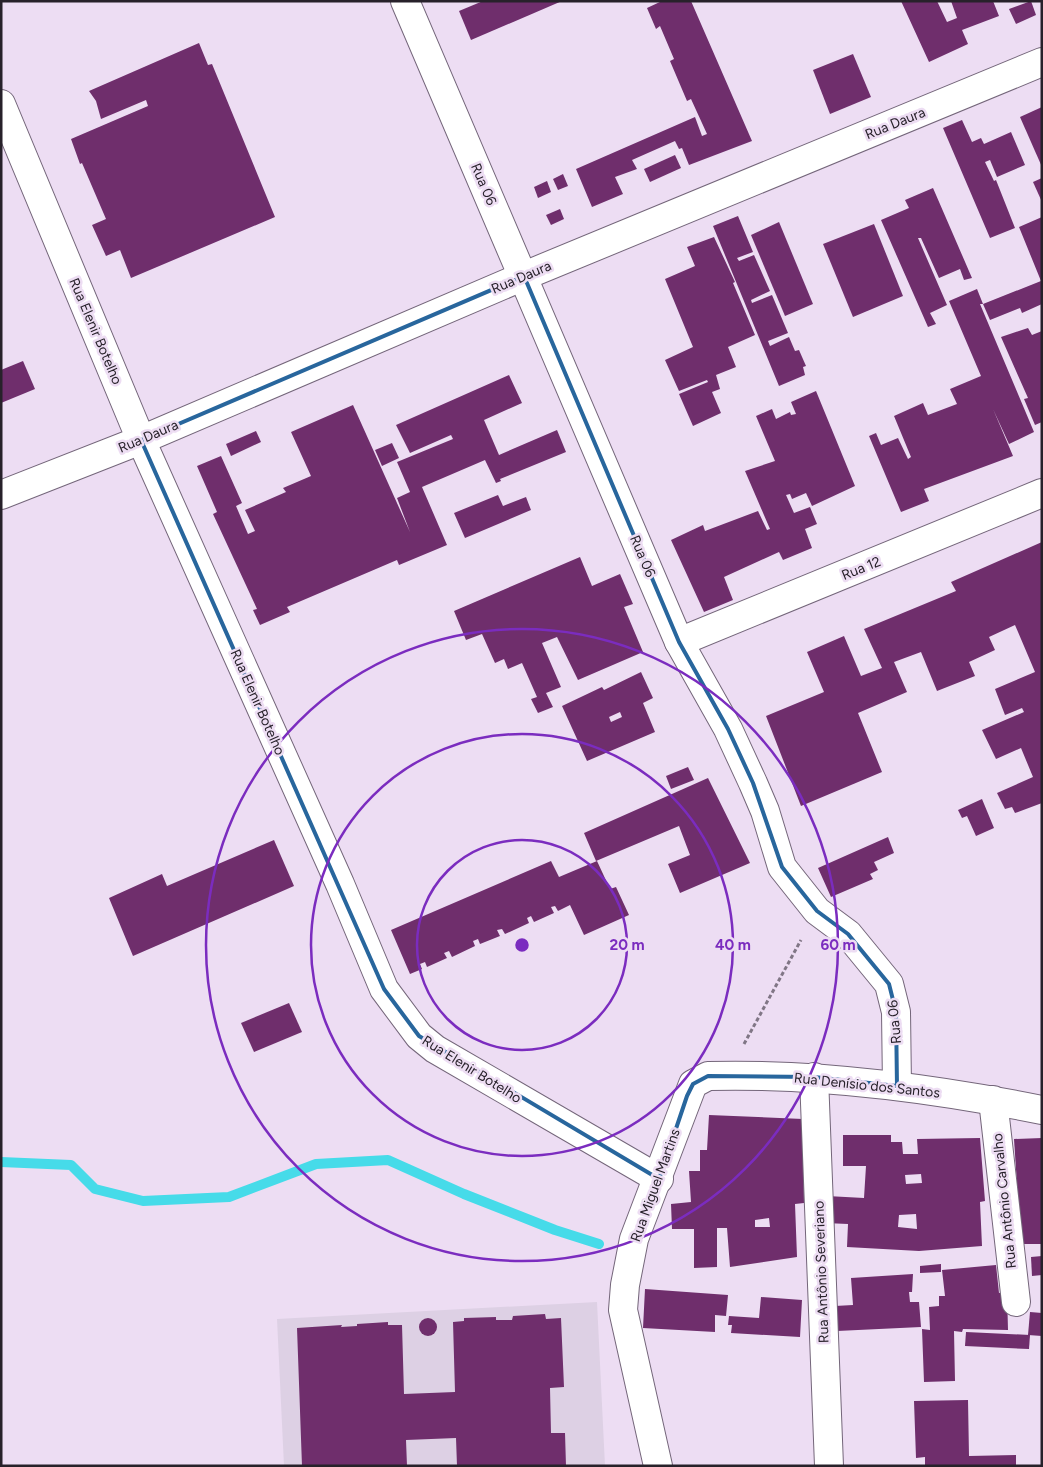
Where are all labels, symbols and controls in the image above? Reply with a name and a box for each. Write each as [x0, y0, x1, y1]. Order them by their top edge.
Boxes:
street label: Rua Daura [862, 104, 928, 143]
street label: Rua 06 [467, 161, 500, 208]
street label: Rua Daura [489, 257, 554, 298]
street label: Rua Elenir Botelho [65, 275, 126, 387]
street label: Rua Daura [116, 416, 181, 457]
street label: Rua 06 [626, 533, 659, 580]
street label: Rua 12 [839, 553, 883, 584]
street label: Rua Elenir Botelho [227, 647, 288, 758]
centre of rings [513, 936, 531, 954]
text: 20 m [609, 936, 645, 954]
text: 40 m [715, 936, 751, 954]
text: 60 m [820, 936, 856, 954]
street label: Rua 06 [884, 999, 905, 1045]
street label: Rua Elenir Botelho [419, 1032, 525, 1107]
street label: Rua Denísio dos Santos [793, 1069, 941, 1102]
street label: Rua Miguel Martins [627, 1126, 684, 1244]
street label: Rua Antônio Carvalho [989, 1133, 1020, 1269]
street label: Rua Antônio Severiano [811, 1201, 832, 1343]

